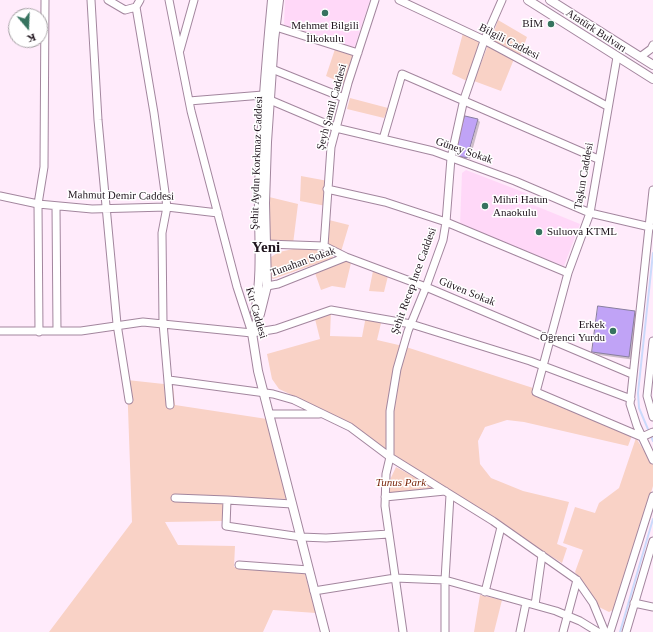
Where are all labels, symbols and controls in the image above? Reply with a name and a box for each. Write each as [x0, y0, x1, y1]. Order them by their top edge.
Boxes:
street label: Atatürk Bulvarı [563, 7, 629, 55]
north arrow [8, 8, 48, 48]
marker: Mehmet Bilgili İlkokulu [320, 8, 330, 18]
place label: BİM [522, 17, 543, 31]
place label: Mehmet Bilgili İlkokulu [291, 19, 359, 45]
marker: BİM [546, 19, 556, 29]
street label: Bilgili Caddesi [476, 21, 542, 63]
text: K [26, 31, 38, 45]
street label: Şeyh Şamil Caddesi [314, 62, 350, 152]
street label: Şehit Aydın Korkmaz Caddesi [248, 96, 266, 230]
street label: Güney Sokak [434, 135, 494, 167]
street label: Taşkın Caddesi [572, 142, 596, 210]
street label: Mahmut Demir Caddesi [68, 188, 174, 204]
place label: Mihri Hatun Anaokulu [493, 193, 548, 219]
marker: Mihri Hatun Anaokulu [480, 201, 490, 211]
place label: Suluova KTML [547, 225, 617, 239]
street label: Şehit Recep İnce Caddesi [389, 226, 439, 336]
marker: Suluova KTML [534, 227, 544, 237]
district label: Yeni [252, 239, 280, 257]
street label: Tunahan Sokak [269, 244, 337, 280]
street label: Güven Sokak [437, 275, 497, 309]
street label: Kır Caddesi [242, 286, 270, 340]
place label: Erkek Öğrenci Yurdu [540, 318, 605, 344]
marker: Erkek Öğrenci Yurdu [608, 326, 618, 336]
park label: Tunus Park [376, 476, 426, 490]

